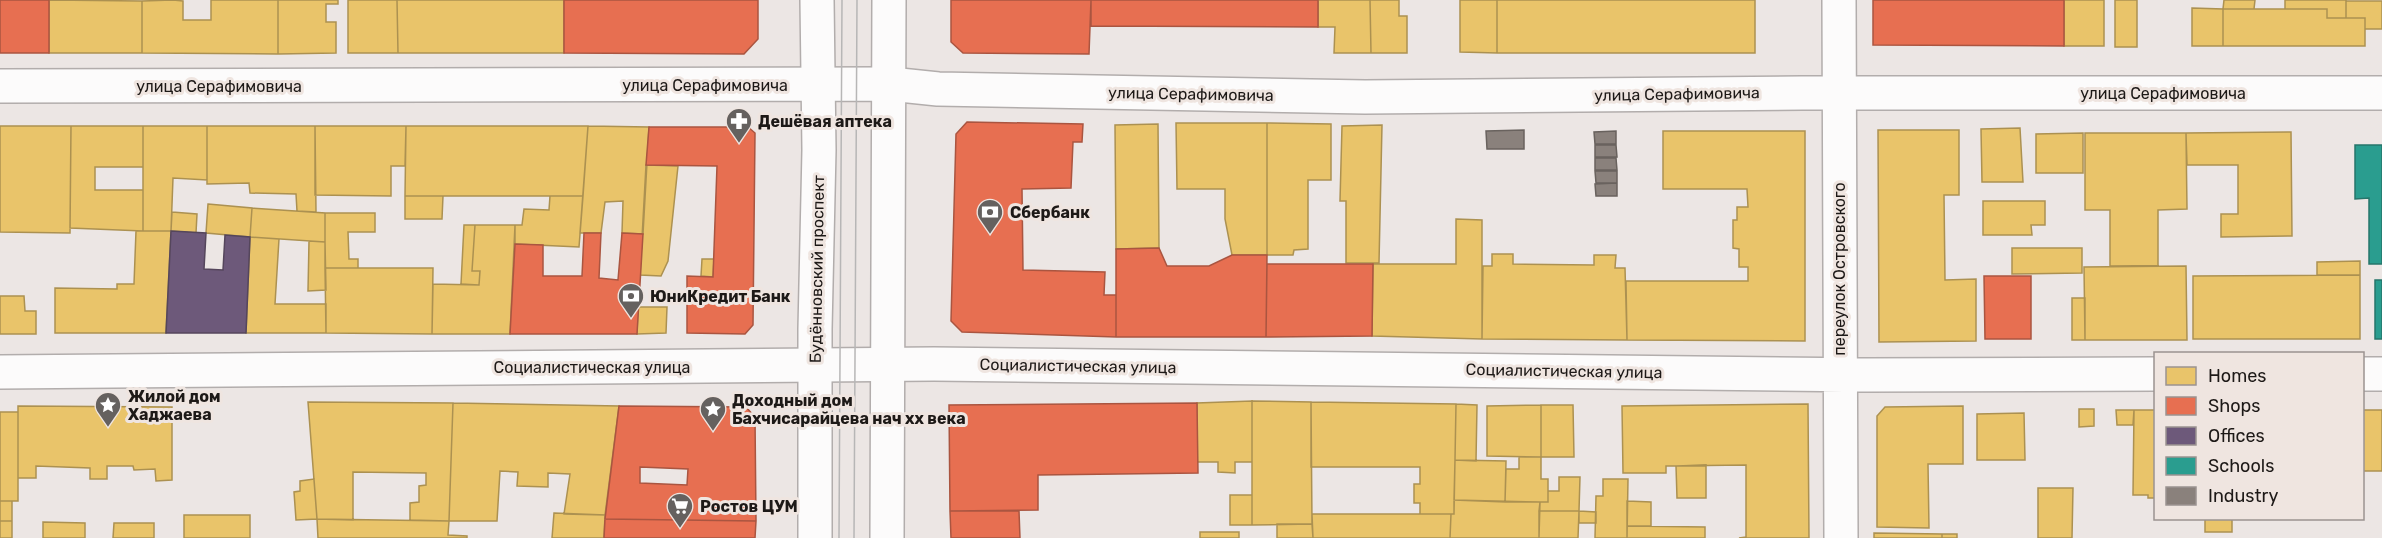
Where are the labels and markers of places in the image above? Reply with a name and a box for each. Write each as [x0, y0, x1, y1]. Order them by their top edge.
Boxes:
pharmacy icon: Дешёвая аптека [724, 106, 754, 144]
place label: Дешёвая аптека [758, 112, 892, 131]
bank icon: Сбербанк [975, 197, 1005, 235]
place label: Сбербанк [1010, 203, 1090, 222]
bank icon: ЮниКредит Банк [616, 281, 646, 319]
place label: ЮниКредит Банк [650, 287, 791, 306]
place label: Жилой дом Хаджаева [128, 387, 221, 424]
place icon: Жилой дом Хаджаева [93, 390, 123, 428]
place label: Доходный дом Бахчисарайцева нач xx века [732, 391, 966, 428]
place icon: Доходный дом Бахчисарайцева нач xx века [698, 394, 728, 432]
supermarket icon: Ростов ЦУМ [665, 491, 695, 529]
place label: Ростов ЦУМ [700, 497, 798, 516]

